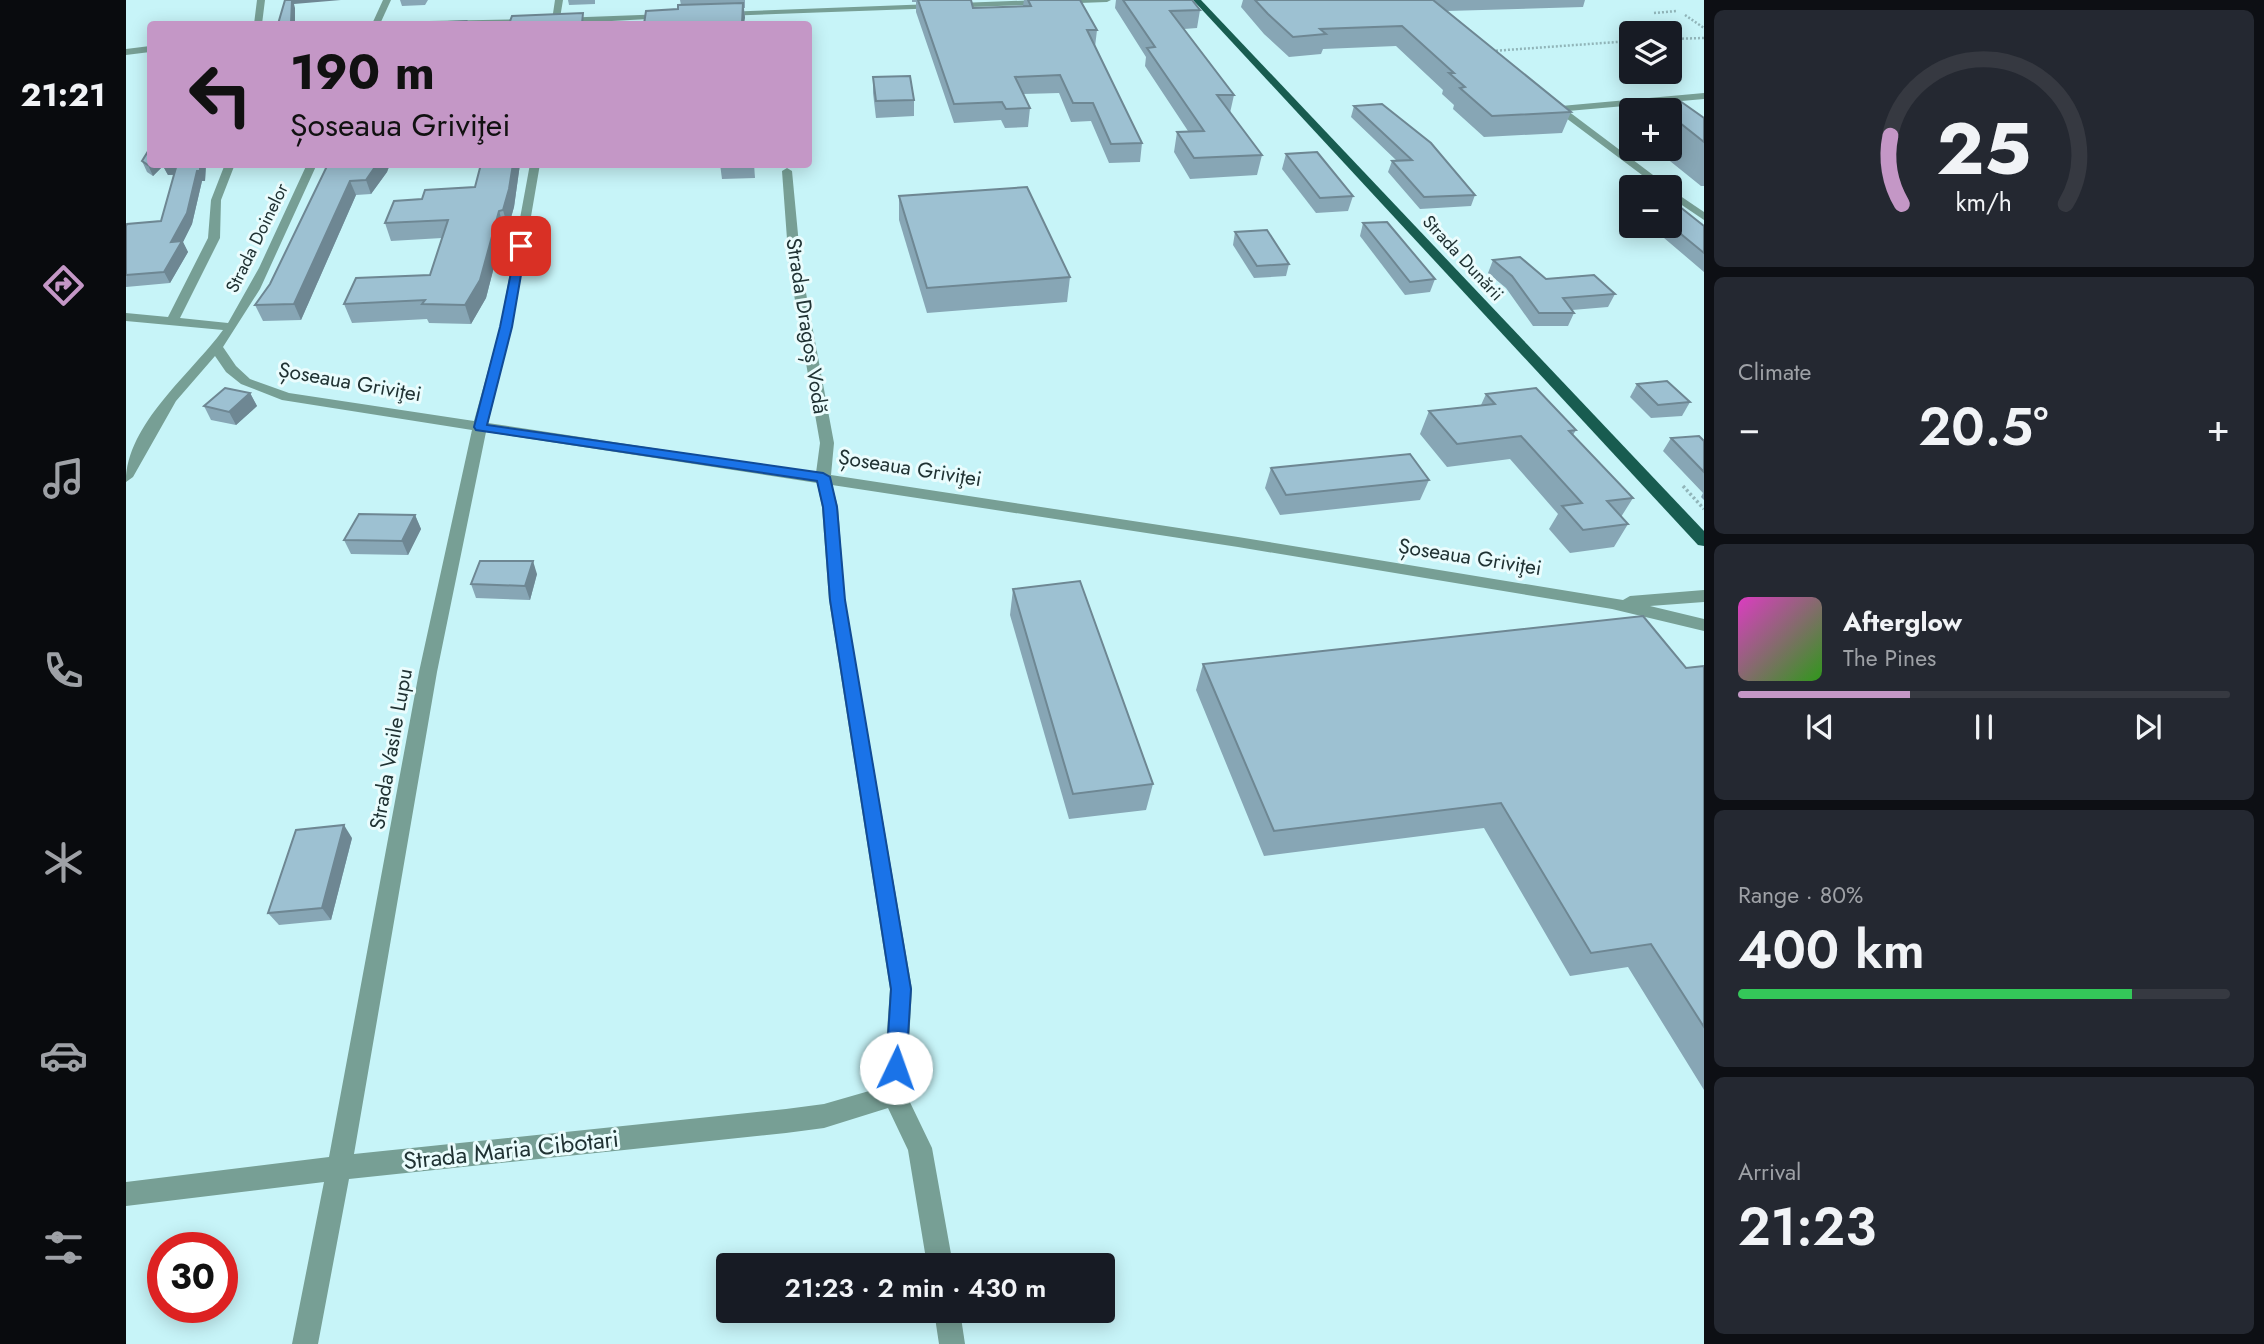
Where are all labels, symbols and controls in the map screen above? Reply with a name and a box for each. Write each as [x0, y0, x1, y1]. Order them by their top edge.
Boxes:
map controls [1619, 21, 1682, 238]
button: layers [1619, 21, 1682, 84]
text: 190 m [290, 37, 435, 107]
icon: left [175, 49, 266, 140]
text: 21:21 [21, 72, 105, 118]
text: 25 [1937, 97, 2031, 202]
button: + [1619, 98, 1682, 161]
text: Șoseaua Griviţei [290, 102, 511, 148]
button: − [1619, 175, 1682, 238]
street label: Strada Doinelor [219, 178, 295, 297]
text: km/h [1956, 184, 2012, 220]
street label: Strada Dunării [1416, 209, 1510, 307]
pin [491, 216, 551, 276]
icon: arrive [502, 227, 540, 265]
street label: Strada Dragoș Vodă [778, 236, 836, 416]
icon: directions [39, 261, 88, 310]
street label: Șoseaua Griviţei [276, 355, 424, 409]
text: Climate [1738, 355, 1811, 389]
text: 20.5° [1919, 389, 2048, 465]
text: − [1738, 400, 1760, 455]
text: + [2207, 400, 2230, 455]
street label: Șoseaua Griviţei [836, 442, 984, 494]
icon: music [39, 454, 88, 503]
street label: Șoseaua Griviţei [1396, 531, 1544, 583]
text: Afterglow [1843, 603, 1962, 641]
text: The Pines [1843, 641, 1936, 675]
icon: phone [39, 646, 88, 695]
street label: Strada Vasile Lupu [362, 666, 420, 832]
icon: previous [1801, 708, 1839, 746]
icon: pause [1965, 708, 2003, 746]
icon: next [2129, 708, 2167, 746]
icon: climate [39, 838, 88, 887]
text: Range · 80% [1738, 878, 1863, 912]
text: 400 km [1738, 912, 1925, 988]
icon: car [39, 1031, 88, 1080]
position arrow [859, 1031, 933, 1105]
street label: Strada Maria Cibotari [401, 1121, 620, 1178]
text: Arrival [1738, 1155, 1801, 1189]
text: 21:23 [1738, 1189, 1876, 1265]
icon: filters [39, 1223, 88, 1272]
speed limit sign: 30 [147, 1232, 238, 1323]
text: 21:23 · 2 min · 430 m [785, 1269, 1046, 1307]

